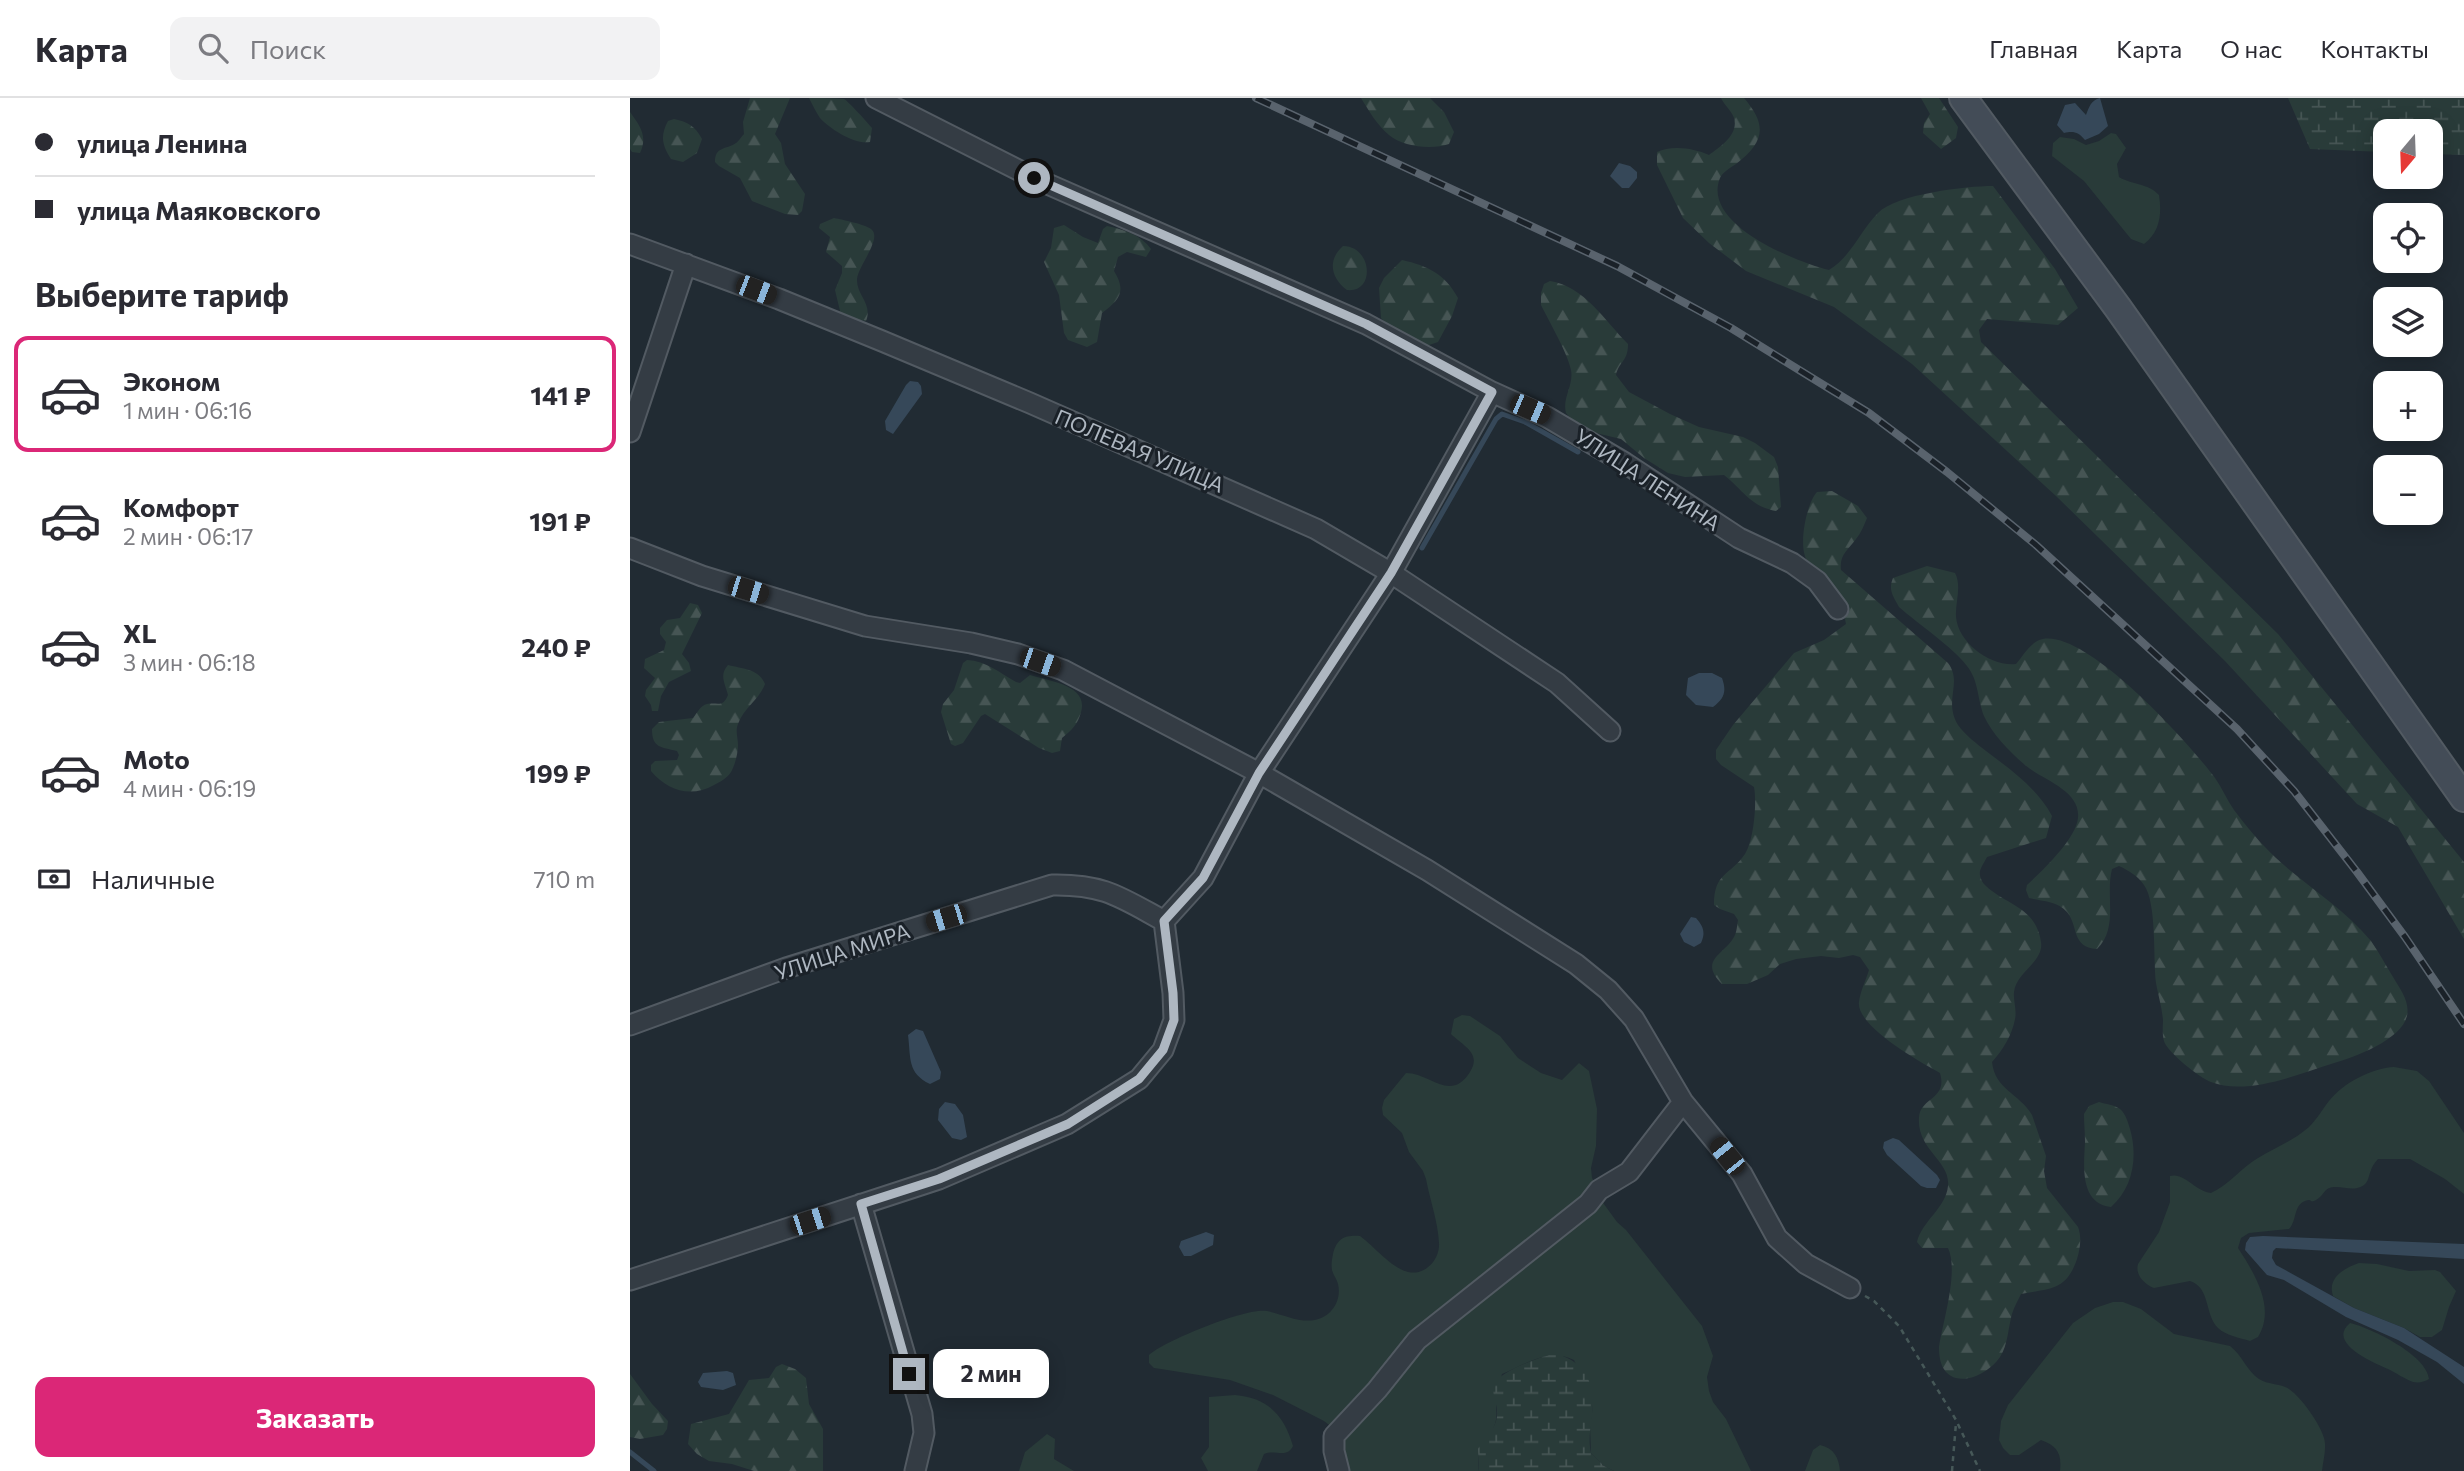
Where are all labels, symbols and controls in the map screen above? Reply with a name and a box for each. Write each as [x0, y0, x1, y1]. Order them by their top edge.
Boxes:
search box [170, 17, 660, 80]
text: Карта [35, 28, 128, 69]
icon: search [194, 29, 232, 67]
text: Поиск [250, 33, 326, 64]
text: Главная [1989, 34, 2078, 63]
text: Карта [2116, 34, 2182, 63]
text: О нас [2220, 34, 2282, 63]
text: Контакты [2320, 34, 2429, 63]
north arrow [2373, 119, 2443, 189]
map controls [2373, 119, 2443, 525]
text: улица Ленина [77, 127, 247, 158]
route start [1018, 162, 1050, 194]
text: улица Маяковского [77, 194, 321, 225]
button: locate [2373, 203, 2443, 273]
car [733, 273, 780, 307]
text: Выберите тариф [35, 274, 289, 314]
button: layers [2373, 287, 2443, 357]
icon: car [39, 363, 102, 426]
text: Эконом [123, 365, 220, 396]
button: + [2373, 371, 2443, 441]
text: 141 ₽ [530, 379, 591, 410]
car [1507, 391, 1554, 427]
text: 1 мин · 06:16 [123, 396, 252, 424]
street label: ПОЛЕВАЯ УЛИЦА [1052, 403, 1228, 497]
street label: УЛИЦА ЛЕНИНА [1571, 423, 1725, 535]
button: − [2373, 455, 2443, 525]
icon: car [39, 489, 102, 552]
text: Комфорт [123, 491, 239, 522]
text: 191 ₽ [529, 505, 591, 536]
text: 2 мин · 06:17 [123, 522, 253, 550]
car [725, 574, 772, 606]
icon: car [39, 615, 102, 678]
text: XL [123, 617, 157, 648]
text: 240 ₽ [521, 631, 591, 662]
car [1017, 645, 1064, 679]
text: 3 мин · 06:18 [123, 648, 256, 676]
icon: car [39, 741, 102, 804]
text: Moto [123, 743, 190, 774]
text: 199 ₽ [525, 757, 591, 788]
text: 4 мин · 06:19 [123, 774, 256, 802]
icon: cash [35, 860, 73, 898]
text: Наличные [91, 863, 215, 894]
text: 710 m [534, 865, 595, 893]
car [923, 902, 970, 934]
street label: УЛИЦА МИРА [771, 917, 913, 985]
car [1706, 1133, 1749, 1179]
car [787, 1205, 834, 1237]
callout: 2 мин [934, 1350, 1049, 1398]
route end [893, 1358, 925, 1390]
text: 2 мин [960, 1359, 1022, 1387]
button: Заказать [35, 1377, 595, 1457]

